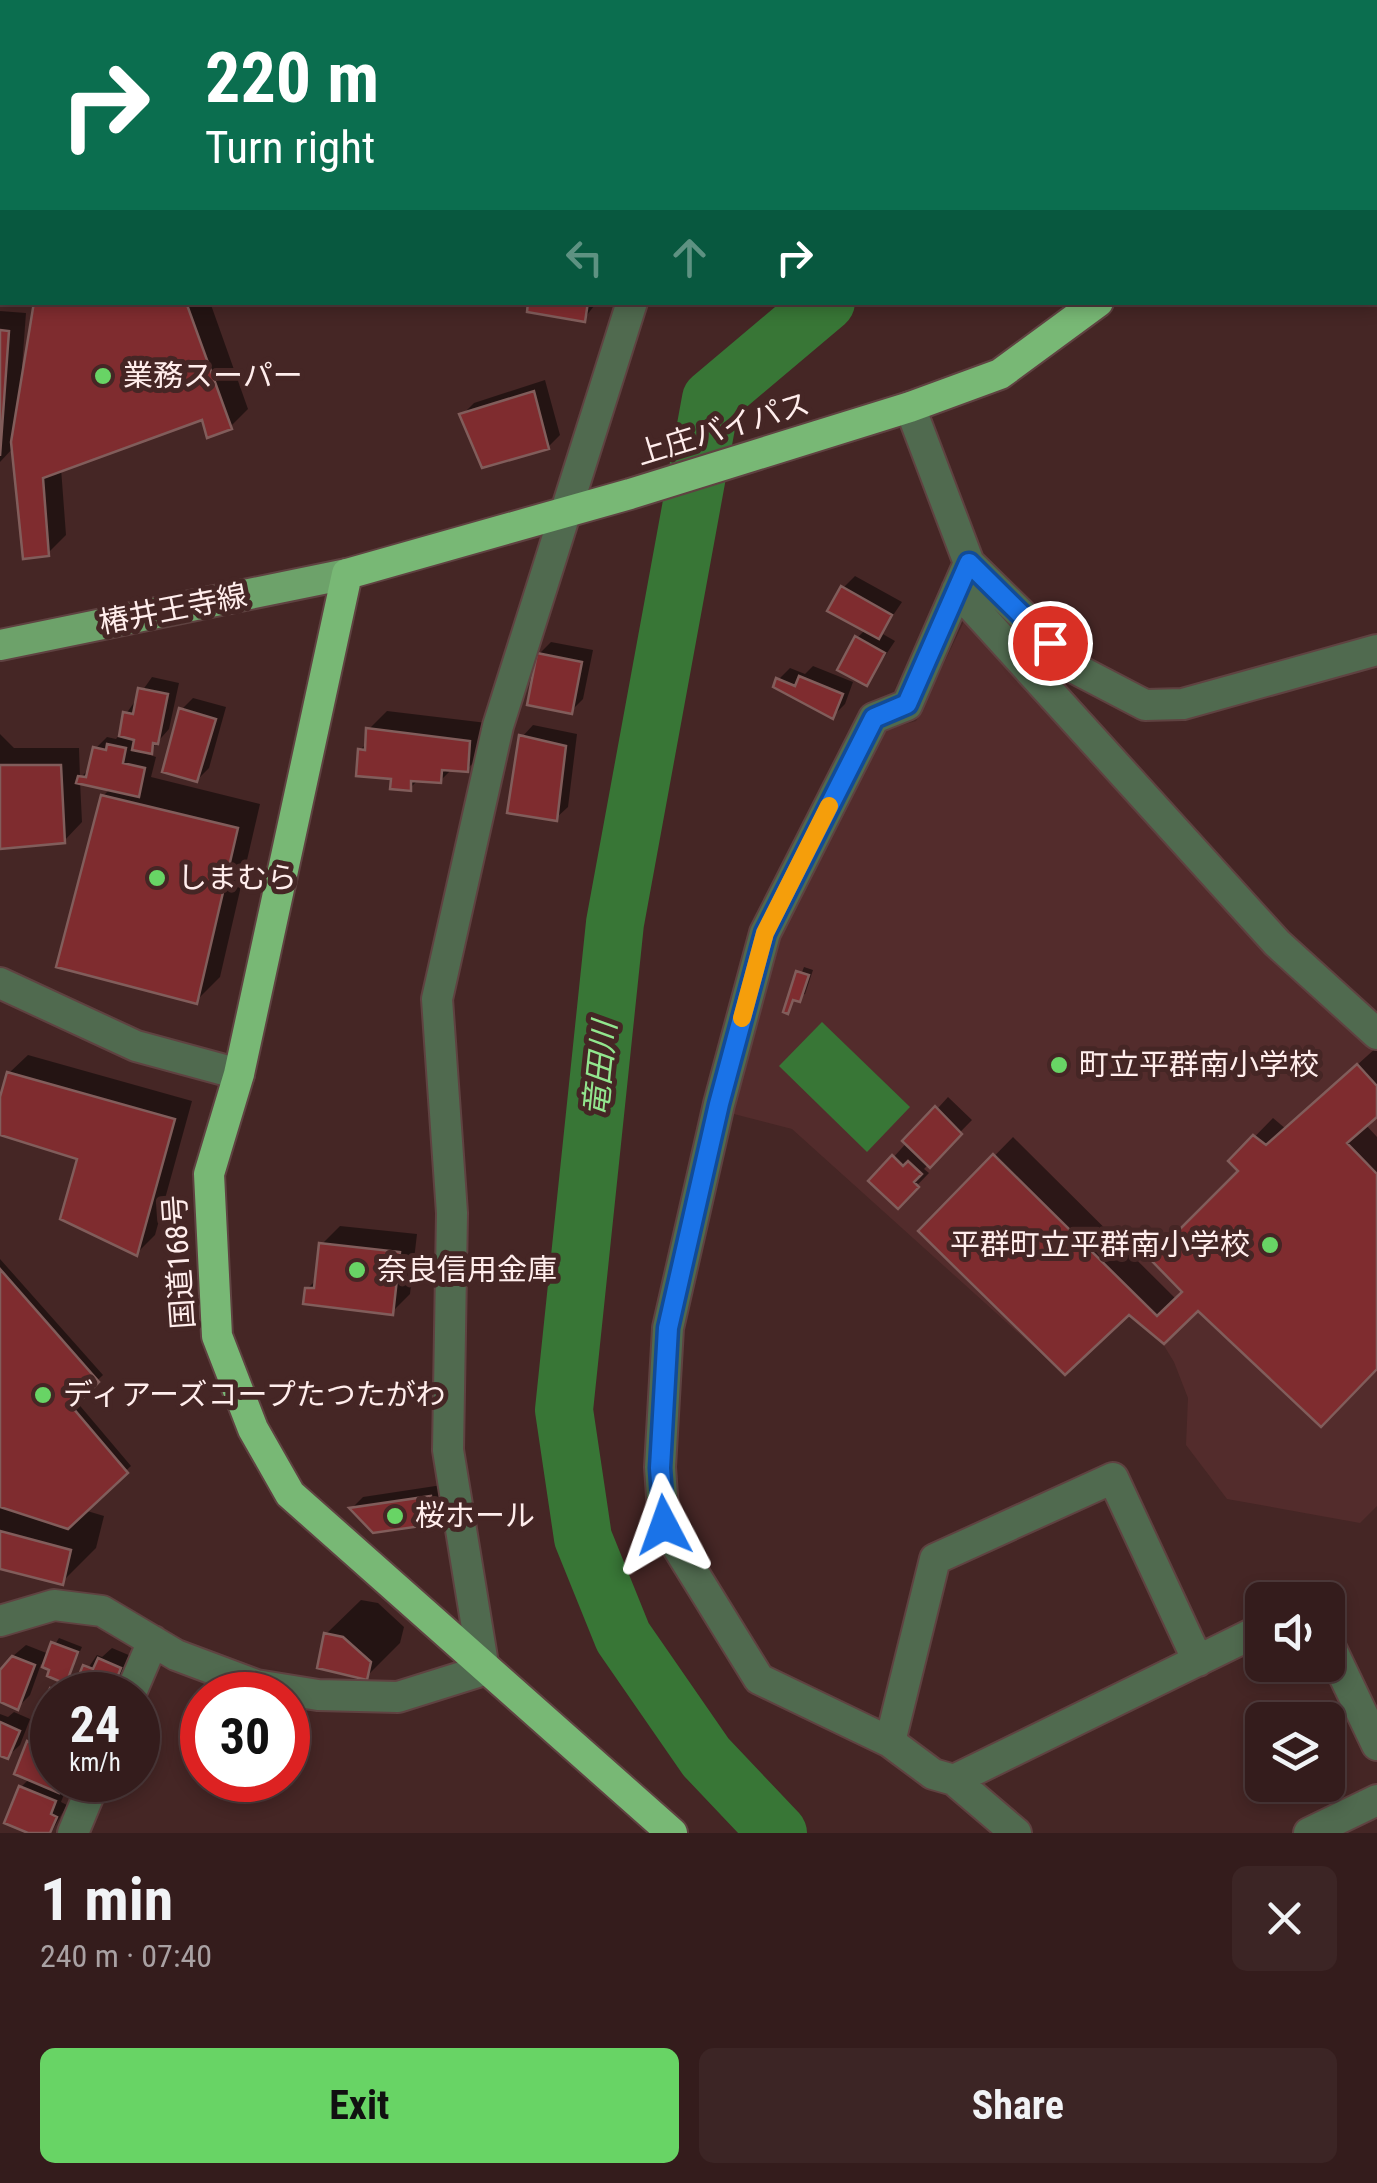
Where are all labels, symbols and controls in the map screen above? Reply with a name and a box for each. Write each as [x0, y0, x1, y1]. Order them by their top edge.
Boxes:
text: 220 m [205, 37, 379, 119]
icon: right [40, 40, 170, 170]
text: Turn right [205, 121, 375, 174]
icon: left [557, 230, 612, 285]
icon: ahead [662, 230, 717, 285]
icon: right [767, 230, 822, 285]
place label: 業務スーパー [123, 358, 303, 393]
marker: 業務スーパー [92, 365, 114, 387]
street label: 上庄バイパス [632, 386, 814, 471]
street label: 椿井王寺線 [96, 577, 250, 640]
pin [1008, 601, 1093, 686]
icon: arrive [1023, 616, 1078, 671]
place label: しまむら [177, 860, 297, 895]
marker: しまむら [146, 867, 168, 889]
water label: 竜田川 [576, 1016, 624, 1119]
place label: 町立平群南小学校 [1079, 1047, 1319, 1082]
marker: 町立平群南小学校 [1048, 1054, 1070, 1076]
street label: 国道168号 [156, 1194, 201, 1330]
place label: 平群町立平群南小学校 [950, 1227, 1250, 1262]
marker: 平群町立平群南小学校 [1259, 1234, 1281, 1256]
place label: 奈良信用金庫 [377, 1252, 557, 1287]
marker: 奈良信用金庫 [346, 1259, 368, 1281]
place label: ディアーズコープたつたがわ [63, 1377, 446, 1412]
marker: ディアーズコープたつたがわ [32, 1384, 54, 1406]
position arrow [612, 1473, 716, 1577]
place label: 桜ホール [415, 1498, 535, 1533]
marker: 桜ホール [384, 1505, 406, 1527]
map controls [1245, 1582, 1345, 1802]
button: sound [1245, 1582, 1345, 1682]
speed limit sign: 30 [180, 1672, 310, 1802]
text: 24 [70, 1696, 120, 1754]
button: layers [1245, 1702, 1345, 1802]
text: km/h [69, 1748, 121, 1777]
text: 1 min [40, 1864, 173, 1935]
button: close [1232, 1866, 1337, 1971]
text: 240 m · 07:40 [40, 1937, 212, 1975]
button: Exit [40, 2048, 679, 2163]
button: Share [699, 2048, 1337, 2163]

